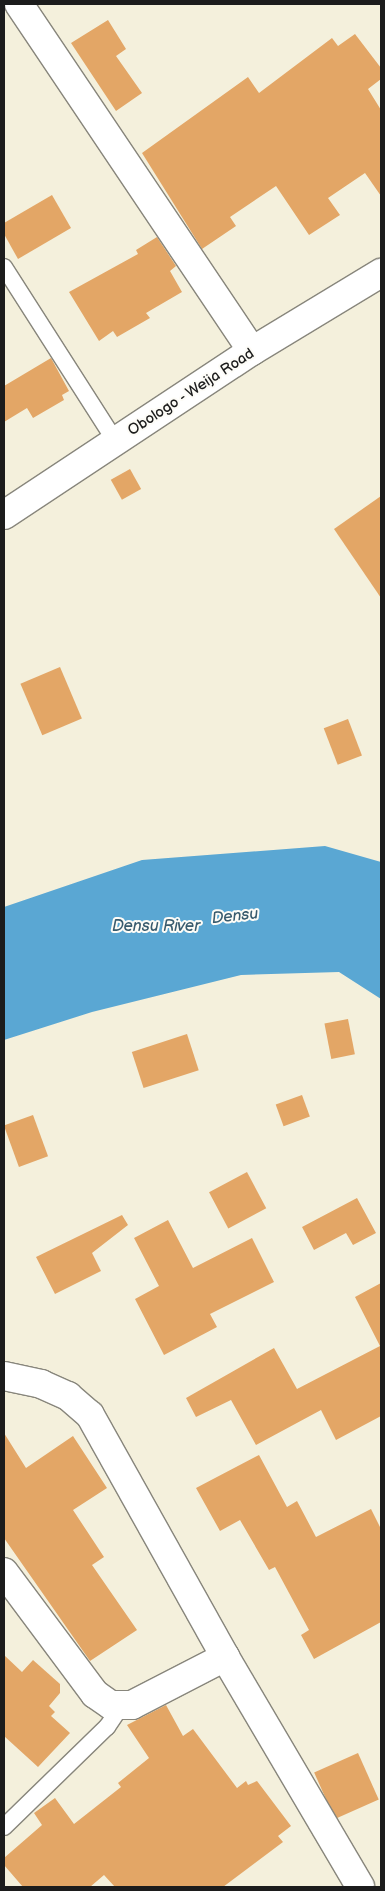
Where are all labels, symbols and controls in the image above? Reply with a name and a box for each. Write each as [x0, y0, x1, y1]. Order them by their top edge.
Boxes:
street label: Obologo - Weija Road [124, 344, 258, 440]
water label: Densu [211, 905, 259, 929]
water label: Densu River [112, 917, 200, 937]

